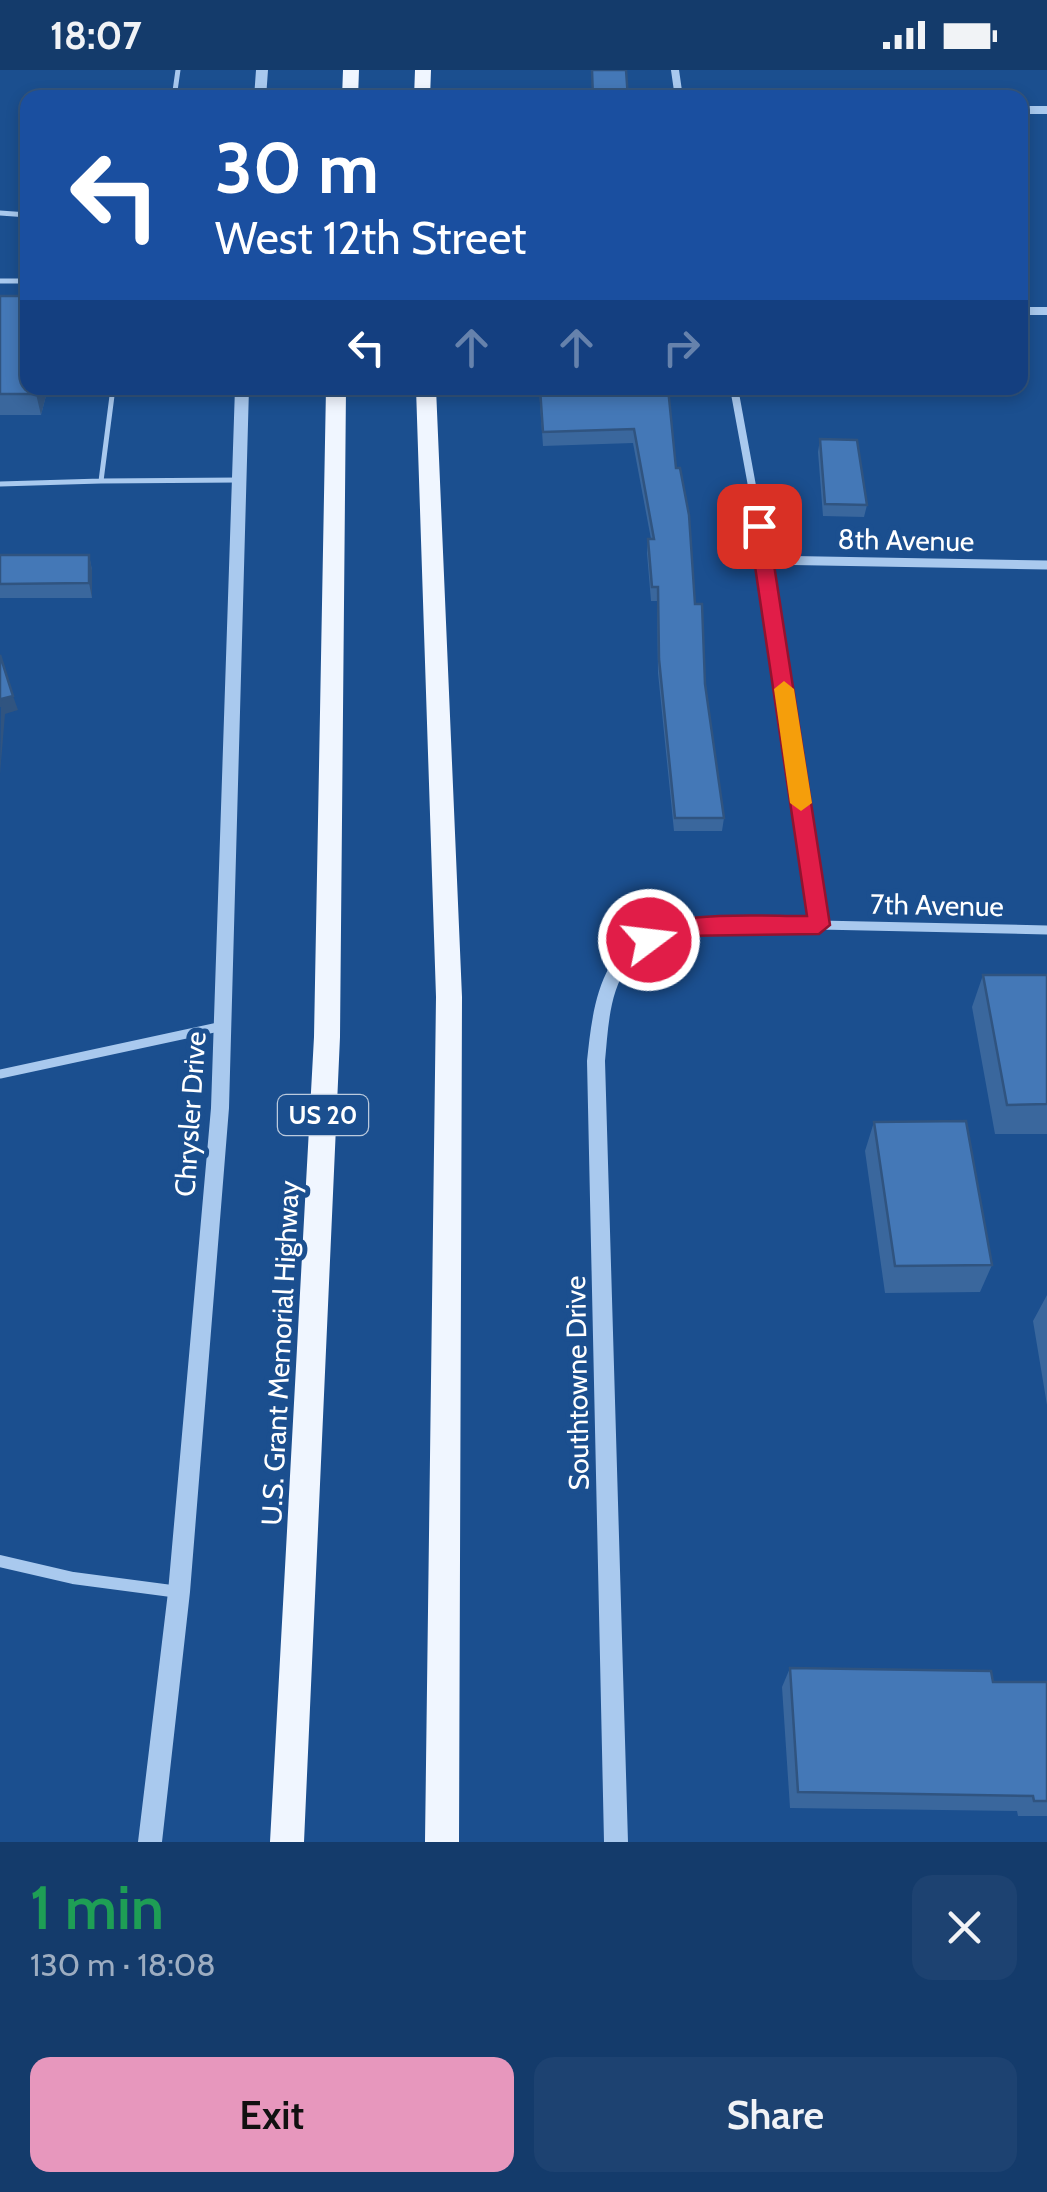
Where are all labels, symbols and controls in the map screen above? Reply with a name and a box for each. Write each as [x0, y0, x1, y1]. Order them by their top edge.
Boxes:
text: 18:07 [50, 12, 142, 59]
text: 30 m [215, 125, 379, 211]
icon: left [50, 130, 180, 260]
text: West 12th Street [215, 211, 526, 265]
icon: left [339, 320, 394, 375]
icon: ahead [444, 320, 499, 375]
icon: ahead [549, 320, 604, 375]
icon: right [654, 320, 709, 375]
pin [717, 484, 802, 569]
icon: arrive [732, 499, 787, 554]
street label: 8th Avenue [837, 522, 975, 558]
street label: 7th Avenue [870, 887, 1004, 923]
position arrow [597, 888, 701, 992]
street label: Chrysler Drive [167, 1030, 213, 1198]
road number: US 20 [278, 1095, 368, 1135]
street label: U.S. Grant Memorial Highway [254, 1180, 306, 1526]
street label: Southtowne Drive [558, 1275, 596, 1491]
text: 1 min [30, 1871, 164, 1944]
button: close [912, 1875, 1017, 1980]
text: 130 m · 18:08 [30, 1945, 216, 1984]
button: Exit [30, 2057, 514, 2172]
button: Share [534, 2057, 1017, 2172]

